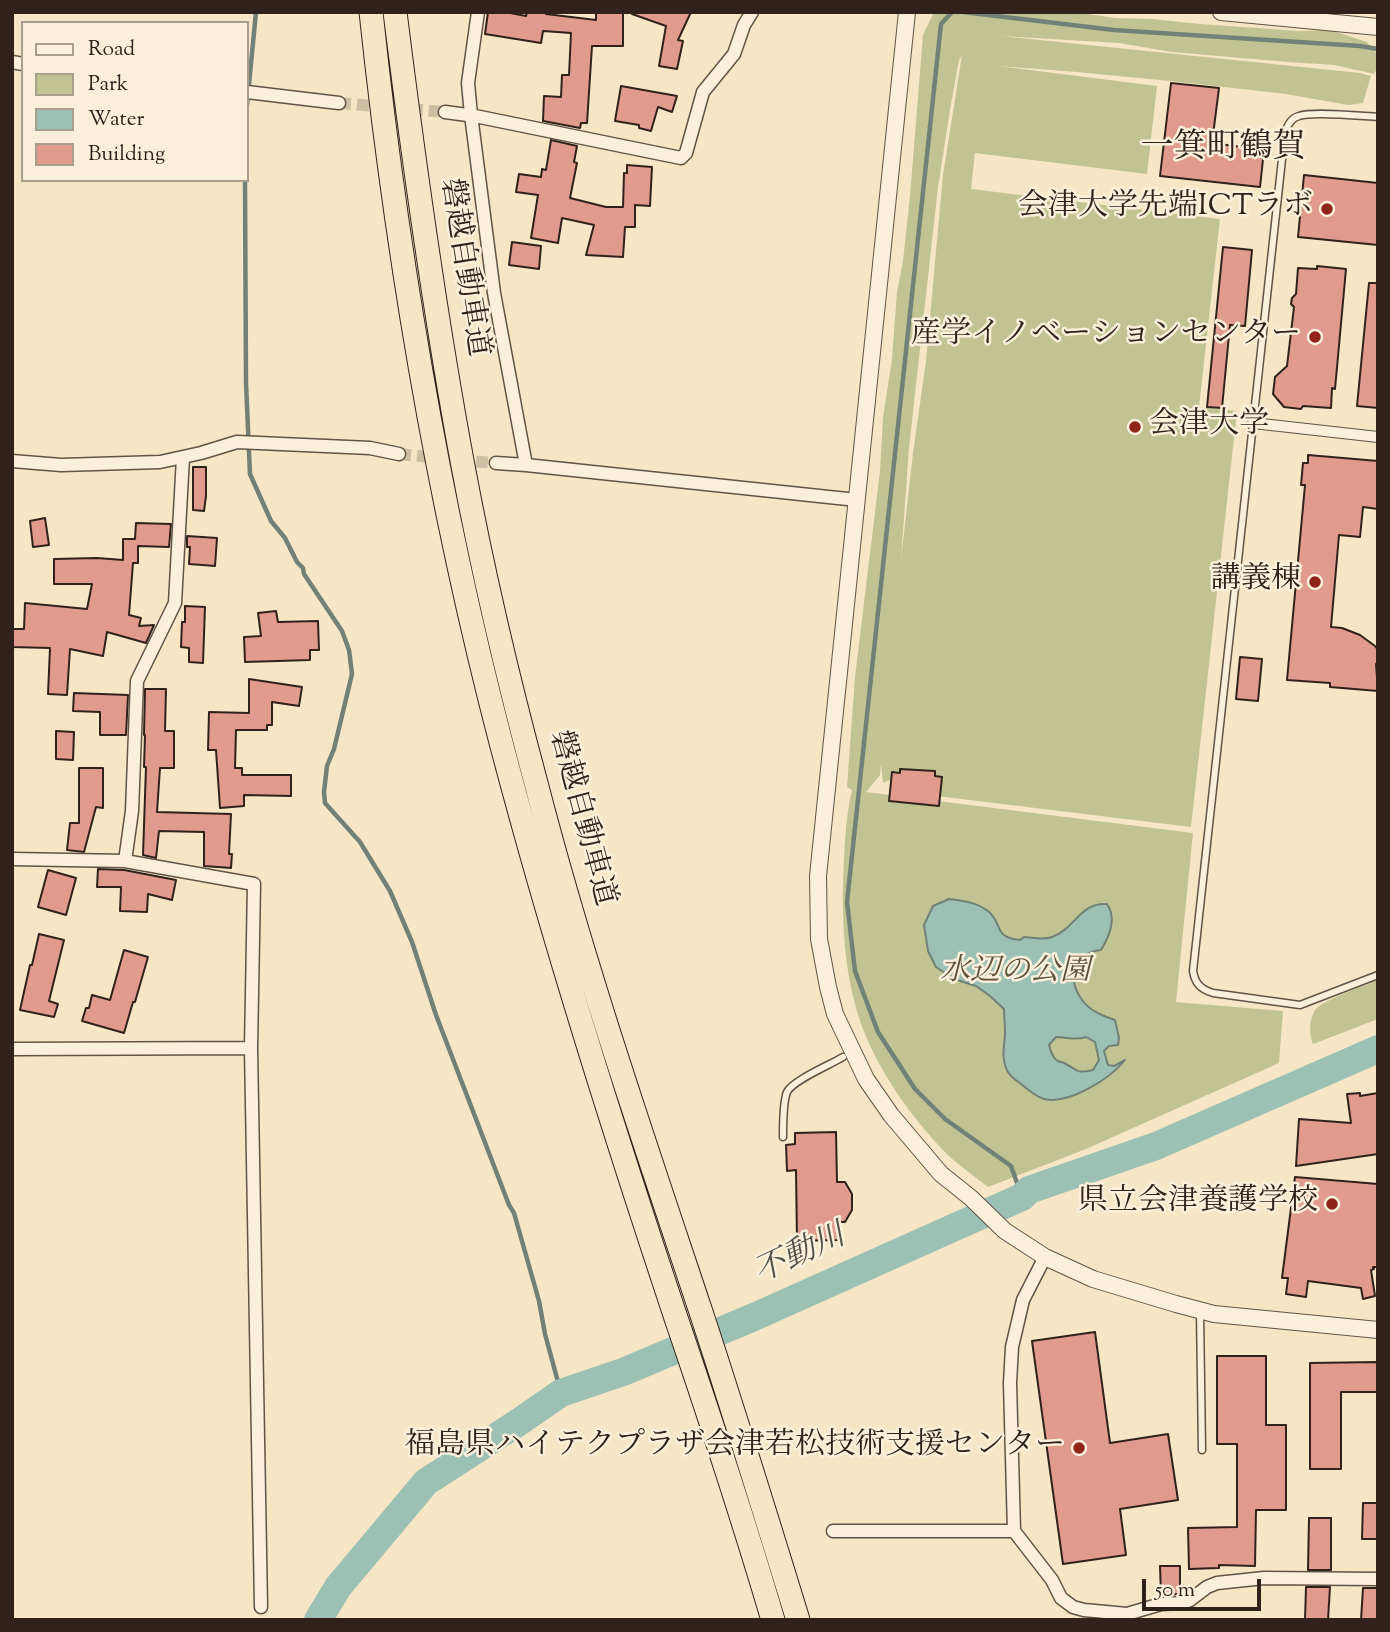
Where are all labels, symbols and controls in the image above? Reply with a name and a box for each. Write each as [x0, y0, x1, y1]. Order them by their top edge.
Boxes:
legend [21, 21, 248, 182]
text: Road [88, 35, 135, 65]
text: Park [88, 70, 128, 100]
text: Water [88, 105, 144, 135]
district label: 一箕町鶴賀 [1141, 130, 1305, 170]
text: Building [88, 140, 165, 170]
street label: 磐越自動車道 [430, 176, 494, 360]
place label: 会津大学先端ICTラボ [1018, 191, 1313, 227]
marker: 会津大学先端ICTラボ [1319, 201, 1335, 217]
place label: 産学イノベーションセンター [911, 319, 1301, 355]
marker: 産学イノベーションセンター [1307, 329, 1323, 345]
place label: 会津大学 [1149, 409, 1269, 445]
marker: 会津大学 [1127, 419, 1143, 435]
place label: 講義棟 [1211, 564, 1301, 600]
marker: 講義棟 [1307, 574, 1323, 590]
street label: 磐越自動車道 [539, 727, 621, 911]
park label: 水辺の公園 [940, 956, 1090, 992]
place label: 県立会津養護学校 [1078, 1186, 1318, 1222]
marker: 県立会津養護学校 [1324, 1196, 1340, 1212]
water label: 不動川 [749, 1219, 853, 1295]
place label: 福島県ハイテクプラザ会津若松技術支援センター [405, 1430, 1065, 1466]
marker: 福島県ハイテクプラザ会津若松技術支援センター [1071, 1440, 1087, 1456]
scale bar [1145, 1566, 1264, 1610]
text: 50 m [1155, 1576, 1195, 1606]

